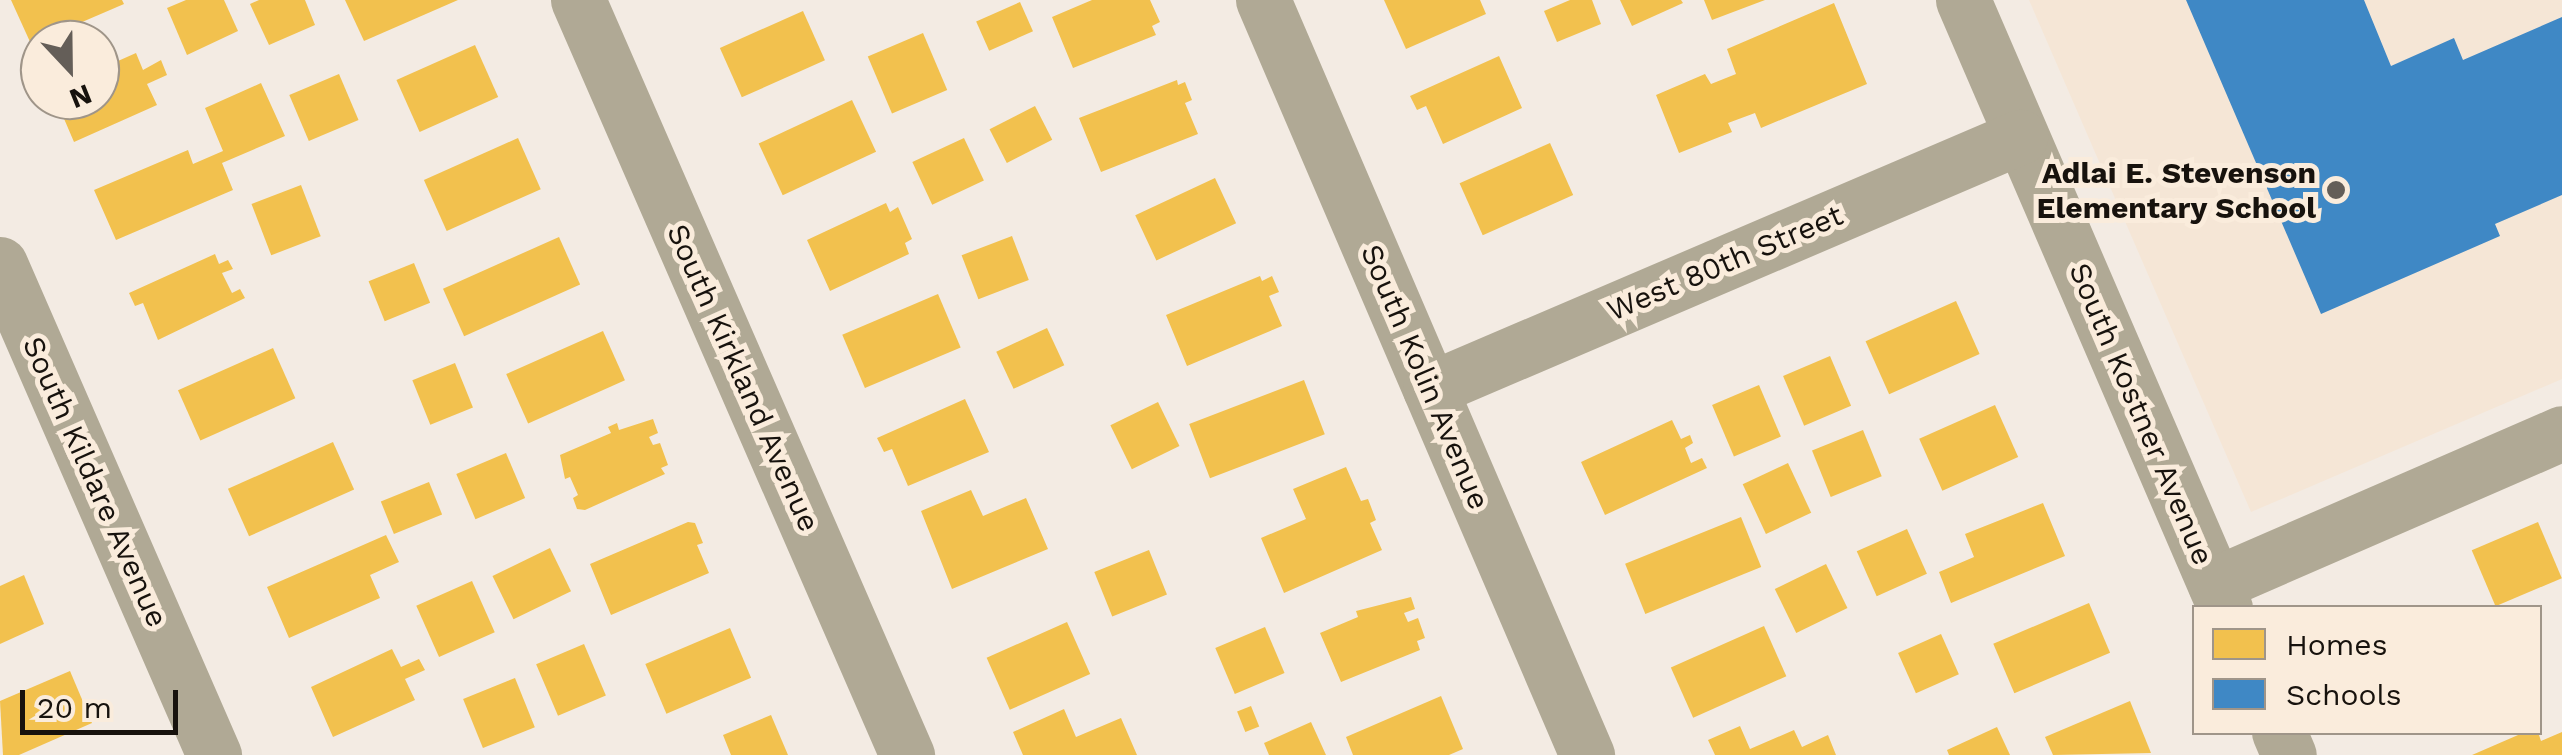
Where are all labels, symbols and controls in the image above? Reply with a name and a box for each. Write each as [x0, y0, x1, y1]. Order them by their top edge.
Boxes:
north arrow [20, 20, 120, 120]
text: N [65, 77, 96, 116]
place label: Adlai E. Stevenson Elementary School [2036, 155, 2316, 226]
marker: Adlai E. Stevenson Elementary School [2325, 179, 2347, 201]
street label: West 80th Street [1602, 197, 1848, 329]
street label: South Kirkland Avenue [659, 218, 827, 538]
street label: South Kolin Avenue [1353, 239, 1497, 515]
street label: South Kostner Avenue [2061, 257, 2221, 571]
street label: South Kildare Avenue [14, 331, 176, 633]
legend [2192, 605, 2542, 735]
text: Homes [2286, 627, 2388, 662]
scale bar [25, 670, 182, 732]
text: Schools [2286, 677, 2402, 712]
text: 20 m [37, 690, 112, 725]

